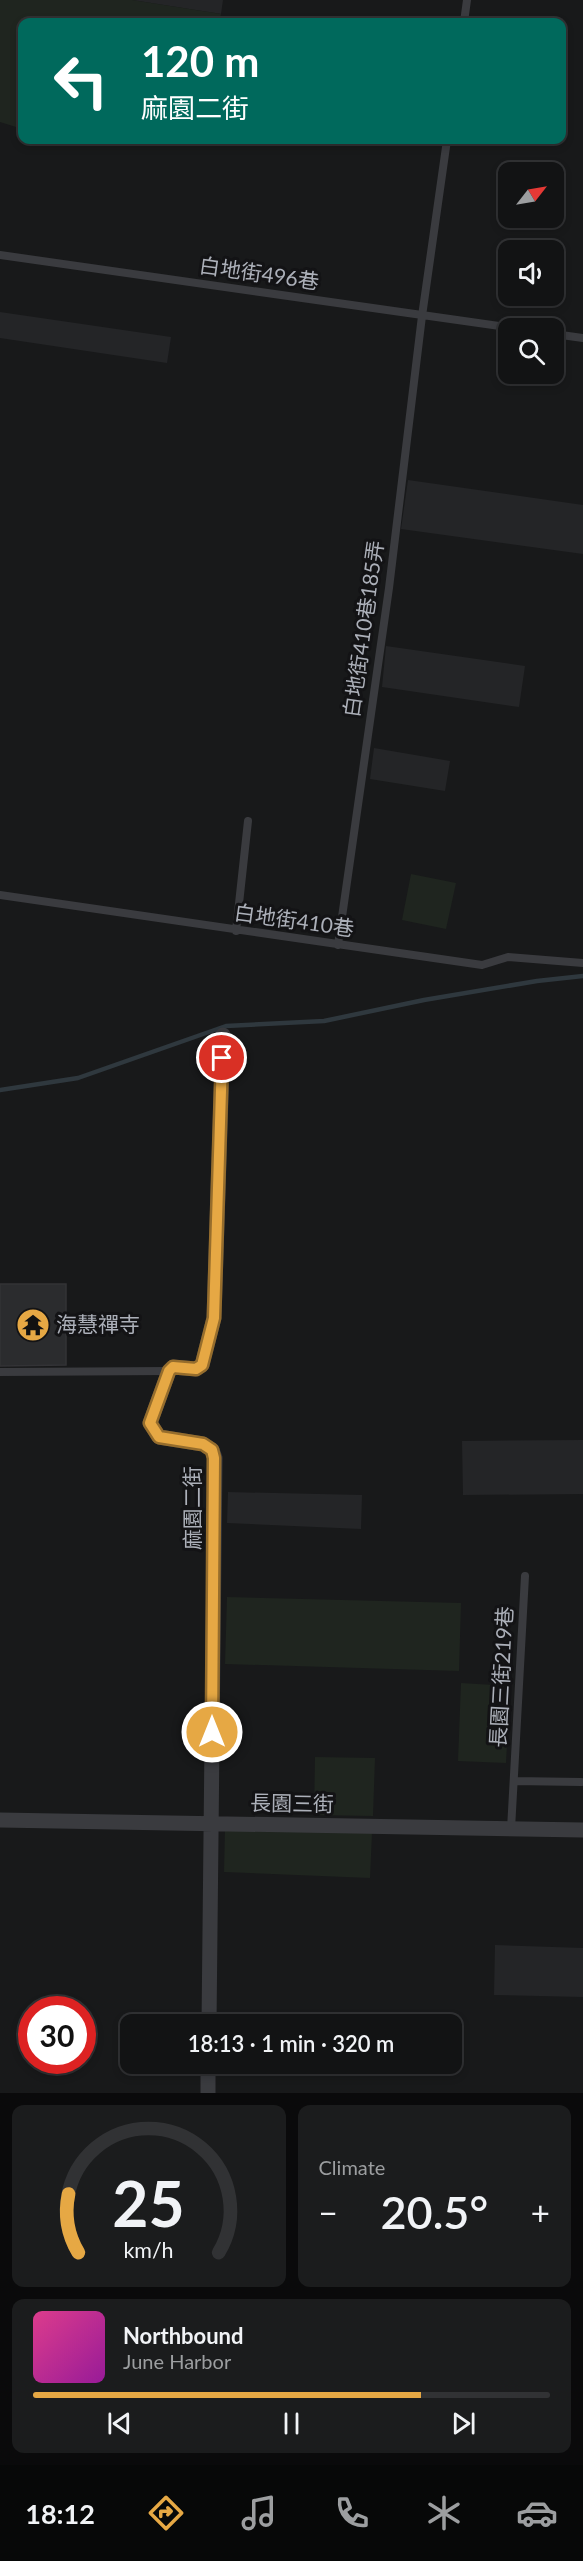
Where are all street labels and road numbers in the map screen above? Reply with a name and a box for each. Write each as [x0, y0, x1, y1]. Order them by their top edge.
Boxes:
street label: 白地街496巷 [198, 252, 321, 293]
street label: 白地街410巷185弄 [338, 539, 387, 719]
street label: 白地街410巷 [233, 899, 356, 940]
street label: 麻園二街 [179, 1466, 204, 1550]
street label: 長園三街219巷 [484, 1606, 517, 1748]
street label: 長園三街 [250, 1789, 334, 1816]

